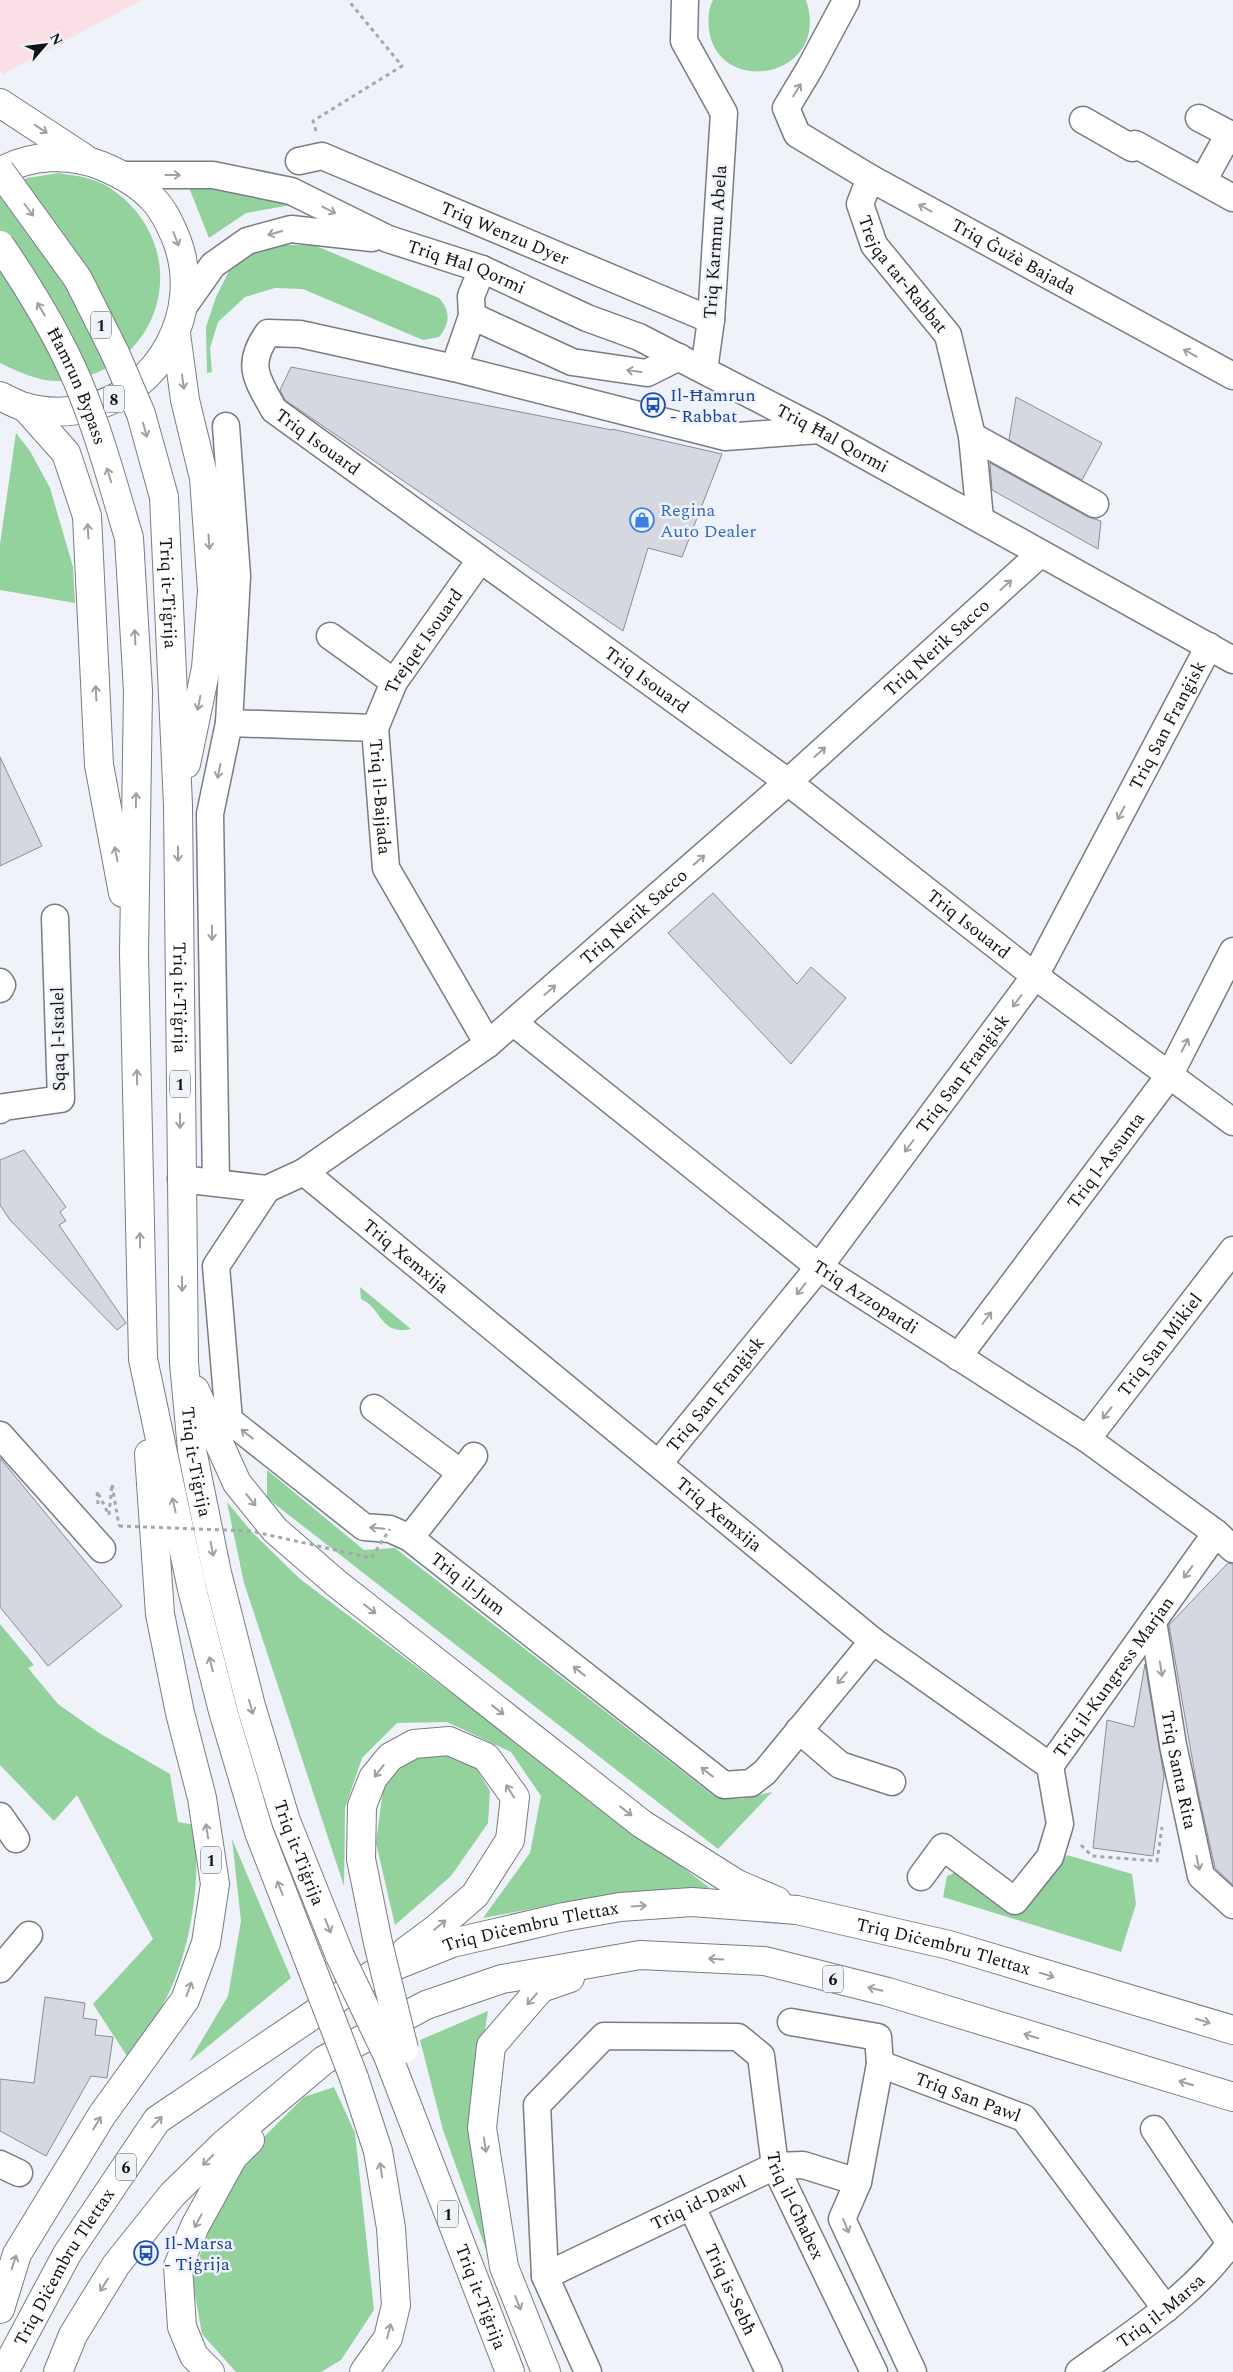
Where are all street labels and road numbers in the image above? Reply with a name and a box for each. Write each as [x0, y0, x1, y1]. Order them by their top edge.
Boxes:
street label: Triq Karmnu Abela [697, 164, 734, 320]
street label: Triq Wenzu Dyer [436, 194, 573, 273]
street label: Trejqa tar-Rabbat [851, 212, 954, 339]
street label: Triq Ġużè Bajada [946, 212, 1081, 302]
street label: Triq Ħal Qormi [404, 233, 530, 301]
road number: 1 [91, 312, 111, 338]
street label: Ħamrun Bypass [39, 322, 113, 448]
road number: 8 [104, 386, 124, 412]
street label: Triq Ħal Qormi [771, 397, 893, 480]
street label: Triq Isouard [269, 402, 366, 482]
street label: Triq it-Tiġrija [152, 537, 184, 649]
street label: Trejqet Isouard [378, 583, 470, 698]
street label: Triq Nerik Sacco [878, 593, 996, 703]
street label: Triq Isouard [598, 640, 695, 720]
street label: Triq San Franġisk [1122, 656, 1213, 795]
street label: Triq il-Bajjada [362, 738, 398, 856]
street label: Triq Nerik Sacco [574, 862, 694, 972]
street label: Triq Isouard [921, 883, 1016, 966]
street label: Triq it-Tiġrija [165, 942, 194, 1054]
street label: Sqaq l-Istalel [44, 987, 73, 1091]
street label: Triq San Franġisk [910, 1008, 1016, 1139]
road number: 1 [170, 1070, 190, 1098]
street label: Triq l-Assunta [1061, 1106, 1152, 1215]
street label: Triq Xemxija [356, 1212, 455, 1300]
street label: Triq Azzopardi [807, 1253, 924, 1341]
street label: Triq San Mikiel [1111, 1287, 1209, 1403]
street label: Triq San Franġisk [660, 1330, 771, 1458]
street label: Triq it-Tiġrija [174, 1406, 218, 1520]
street label: Triq Xemxija [670, 1471, 768, 1559]
street label: Triq il-Jum [424, 1546, 511, 1622]
street label: Triq il-Kungress Marjan [1047, 1591, 1181, 1764]
street label: Triq Santa Rita [1154, 1708, 1204, 1832]
street label: Triq it-Tiġrija [266, 1797, 332, 1910]
road number: 1 [201, 1846, 221, 1874]
street label: Triq Diċembru Tlettax [438, 1894, 621, 1960]
street label: Triq Diċembru Tlettax [853, 1911, 1034, 1983]
road number: 6 [823, 1966, 843, 1992]
street label: Triq San Pawl [911, 2065, 1025, 2130]
street label: Triq il-Għabex [759, 2150, 831, 2264]
road number: 6 [116, 2154, 136, 2180]
street label: Triq id-Dawl [646, 2169, 751, 2238]
street label: Triq Diċembru Tlettax [7, 2183, 122, 2351]
road number: 1 [438, 2200, 458, 2228]
street label: Triq is-Sebħ [697, 2239, 763, 2340]
street label: Triq it-Tiġrija [448, 2240, 513, 2354]
street label: Triq il-Marsa [1111, 2268, 1211, 2355]

